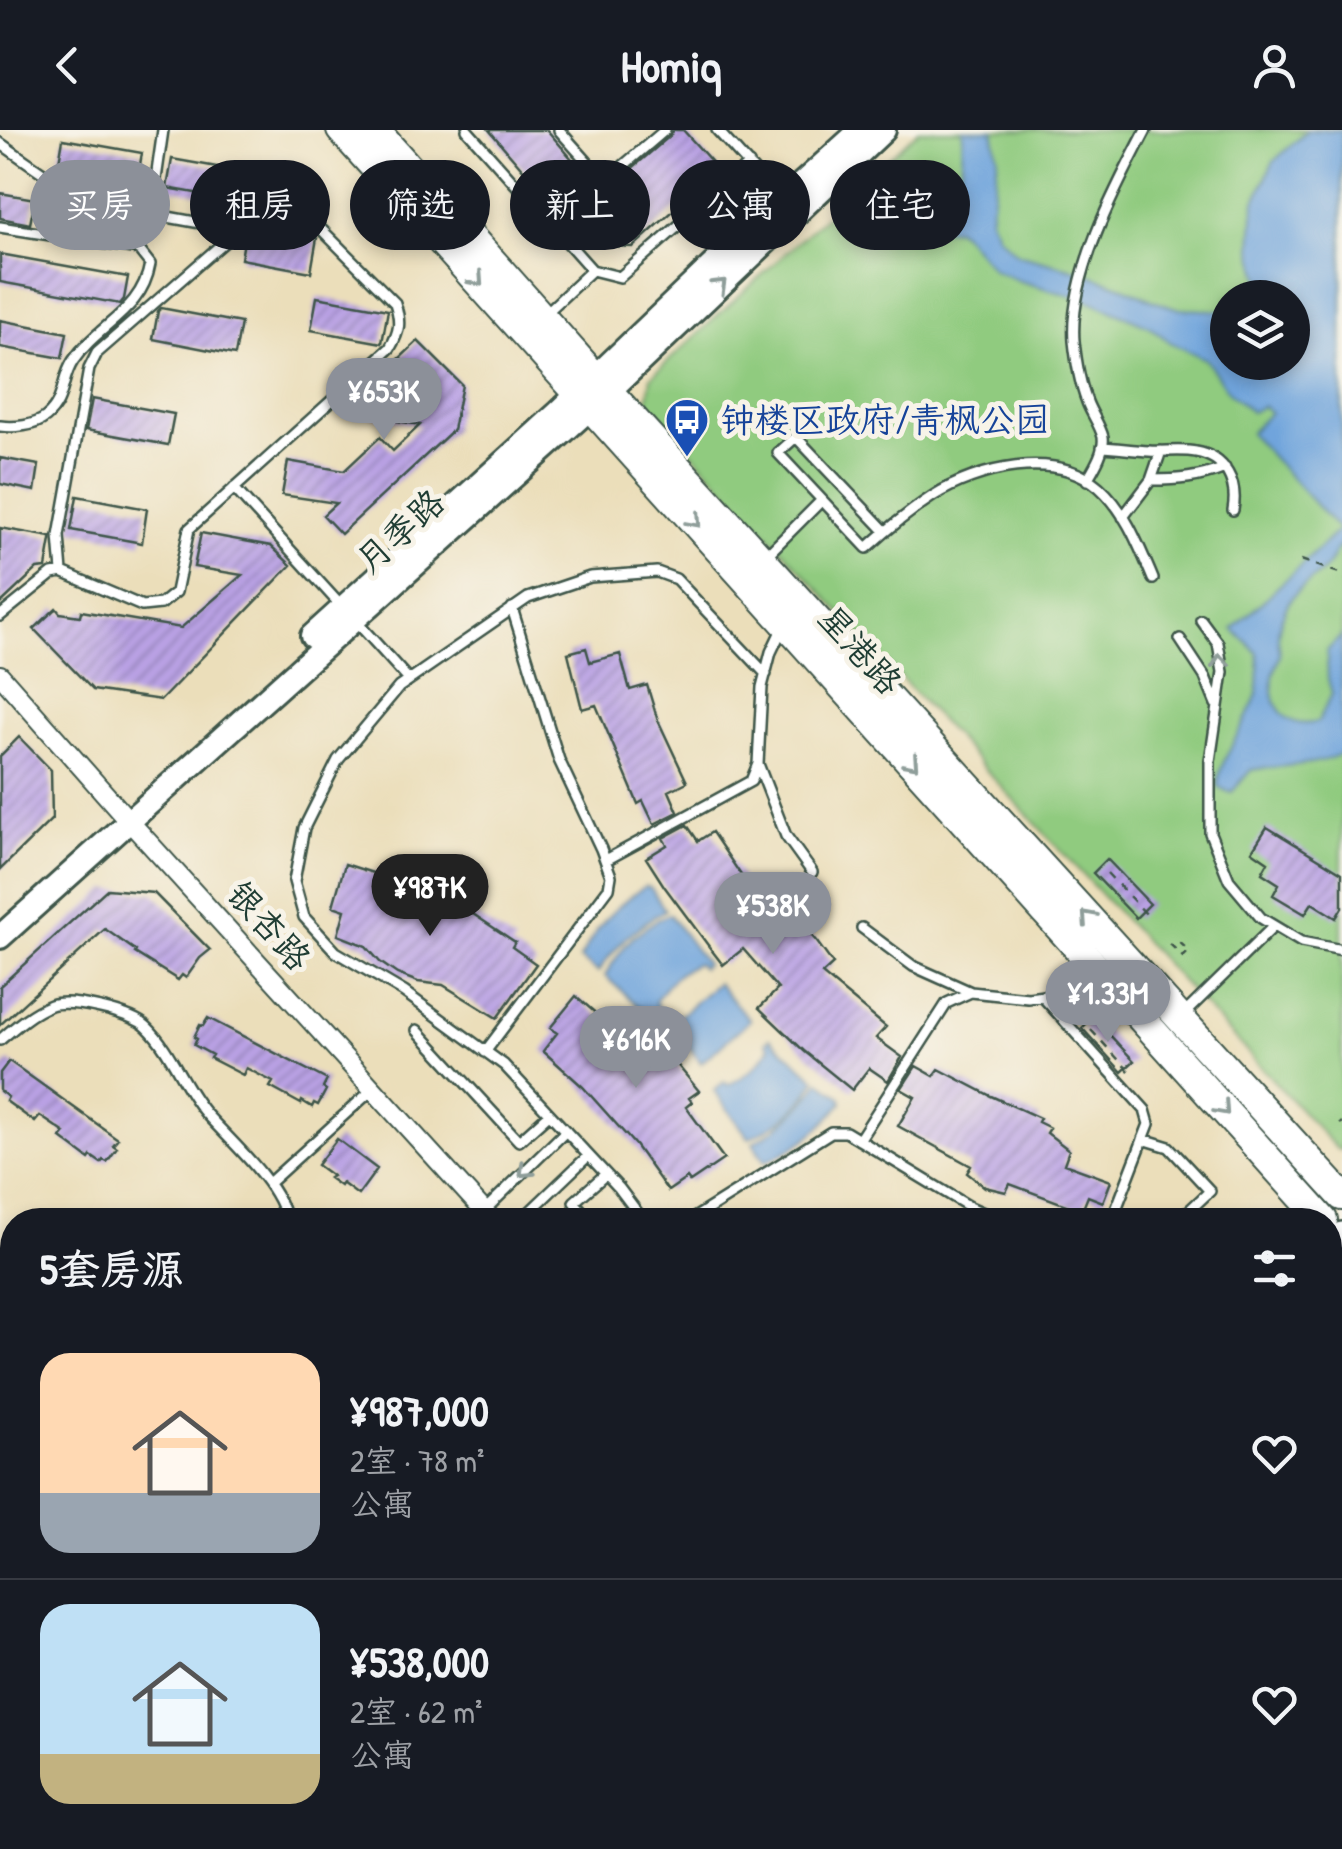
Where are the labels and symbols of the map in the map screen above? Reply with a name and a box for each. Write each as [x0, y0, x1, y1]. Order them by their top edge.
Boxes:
one-way arrow [465, 268, 483, 287]
one-way arrow [708, 279, 726, 297]
pin: ¥653K [314, 358, 454, 443]
place label: 钟楼区政府/青枫公园 [720, 396, 1050, 443]
bus stop icon: 钟楼区政府/青枫公园 [664, 397, 710, 458]
street label: 月季路 [345, 478, 454, 583]
one-way arrow [683, 509, 701, 528]
street label: 星港路 [808, 595, 913, 704]
one-way arrow [1210, 653, 1231, 669]
one-way arrow [900, 751, 918, 770]
pin: ¥987K [360, 854, 500, 939]
street label: 银杏路 [217, 871, 322, 980]
pin: ¥538K [703, 872, 843, 957]
one-way arrow [1081, 910, 1099, 929]
pin: ¥1.33M [1027, 960, 1189, 1045]
pin: ¥616K [566, 1006, 706, 1091]
one-way arrow [1211, 1097, 1229, 1116]
one-way arrow [518, 1159, 536, 1177]

